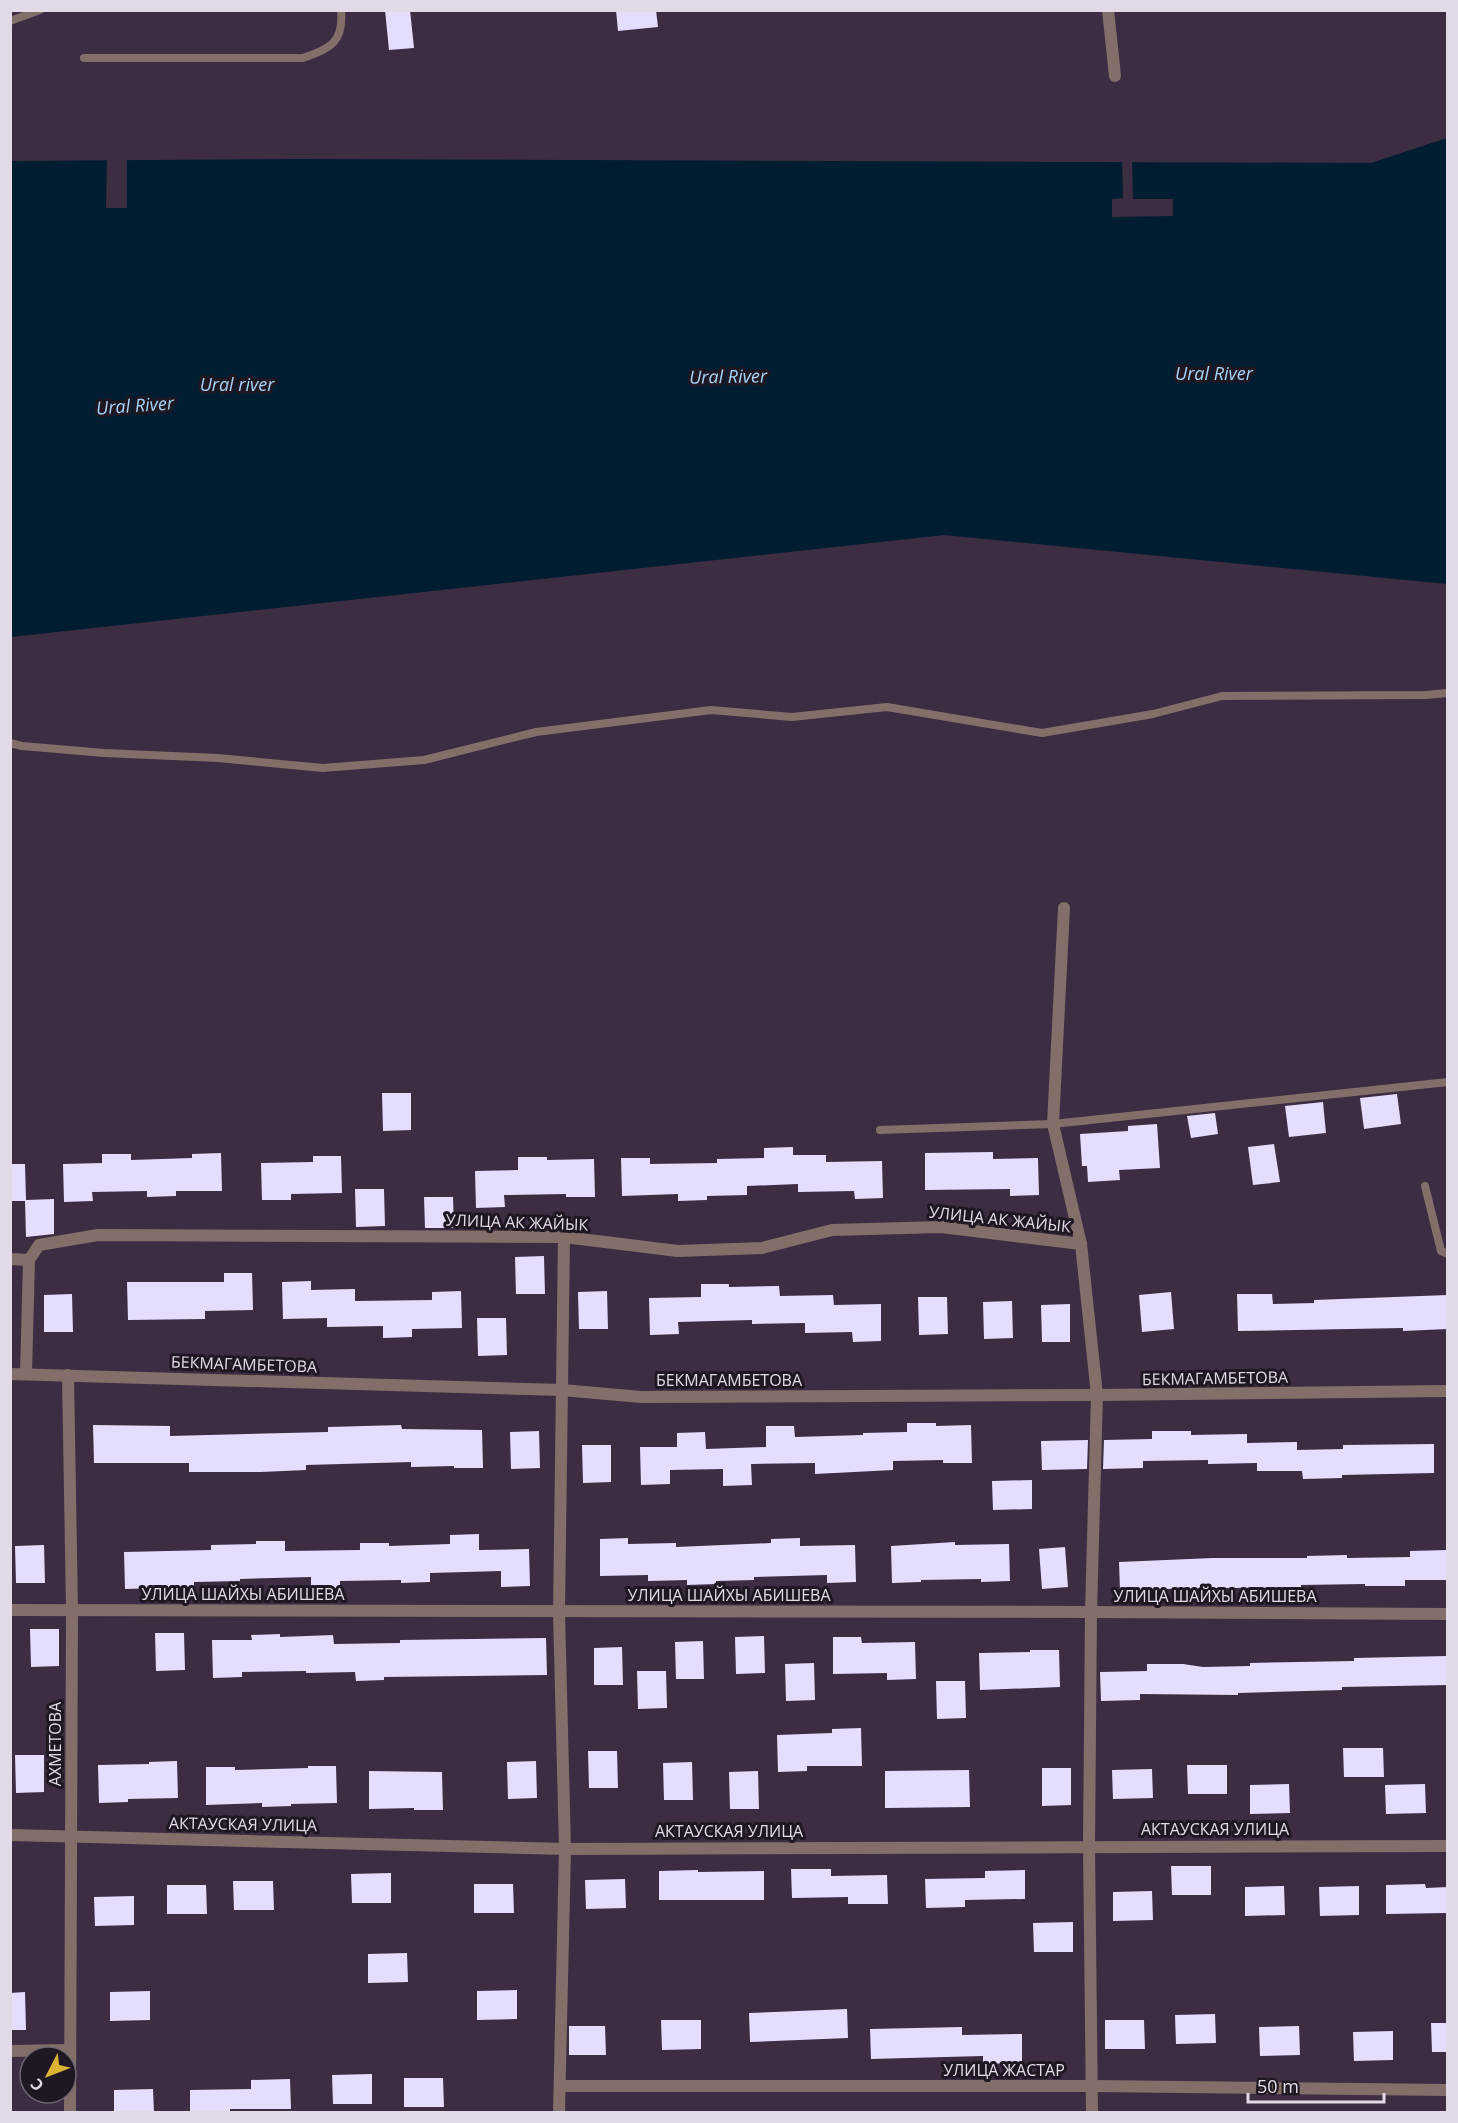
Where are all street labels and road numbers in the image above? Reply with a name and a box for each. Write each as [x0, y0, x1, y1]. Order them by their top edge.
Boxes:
street label: УЛИЦА АК ЖАЙЫК [928, 1201, 1072, 1237]
street label: УЛИЦА АК ЖАЙЫК [445, 1209, 589, 1235]
street label: БЕКМАГАМБЕТОВА [171, 1350, 318, 1378]
street label: БЕКМАГАМБЕТОВА [1142, 1366, 1289, 1390]
street label: БЕКМАГАМБЕТОВА [656, 1369, 803, 1391]
street label: УЛИЦА ШАЙХЫ АБИШЕВА [141, 1583, 345, 1605]
street label: УЛИЦА ШАЙХЫ АБИШЕВА [627, 1584, 831, 1606]
street label: УЛИЦА ШАЙХЫ АБИШЕВА [1113, 1585, 1317, 1607]
street label: АХМЕТОВА [44, 1701, 66, 1786]
street label: АКТАУСКАЯ УЛИЦА [169, 1812, 318, 1836]
street label: АКТАУСКАЯ УЛИЦА [1141, 1818, 1290, 1840]
street label: АКТАУСКАЯ УЛИЦА [655, 1820, 804, 1842]
street label: УЛИЦА ЖАСТАР [943, 2059, 1065, 2081]

